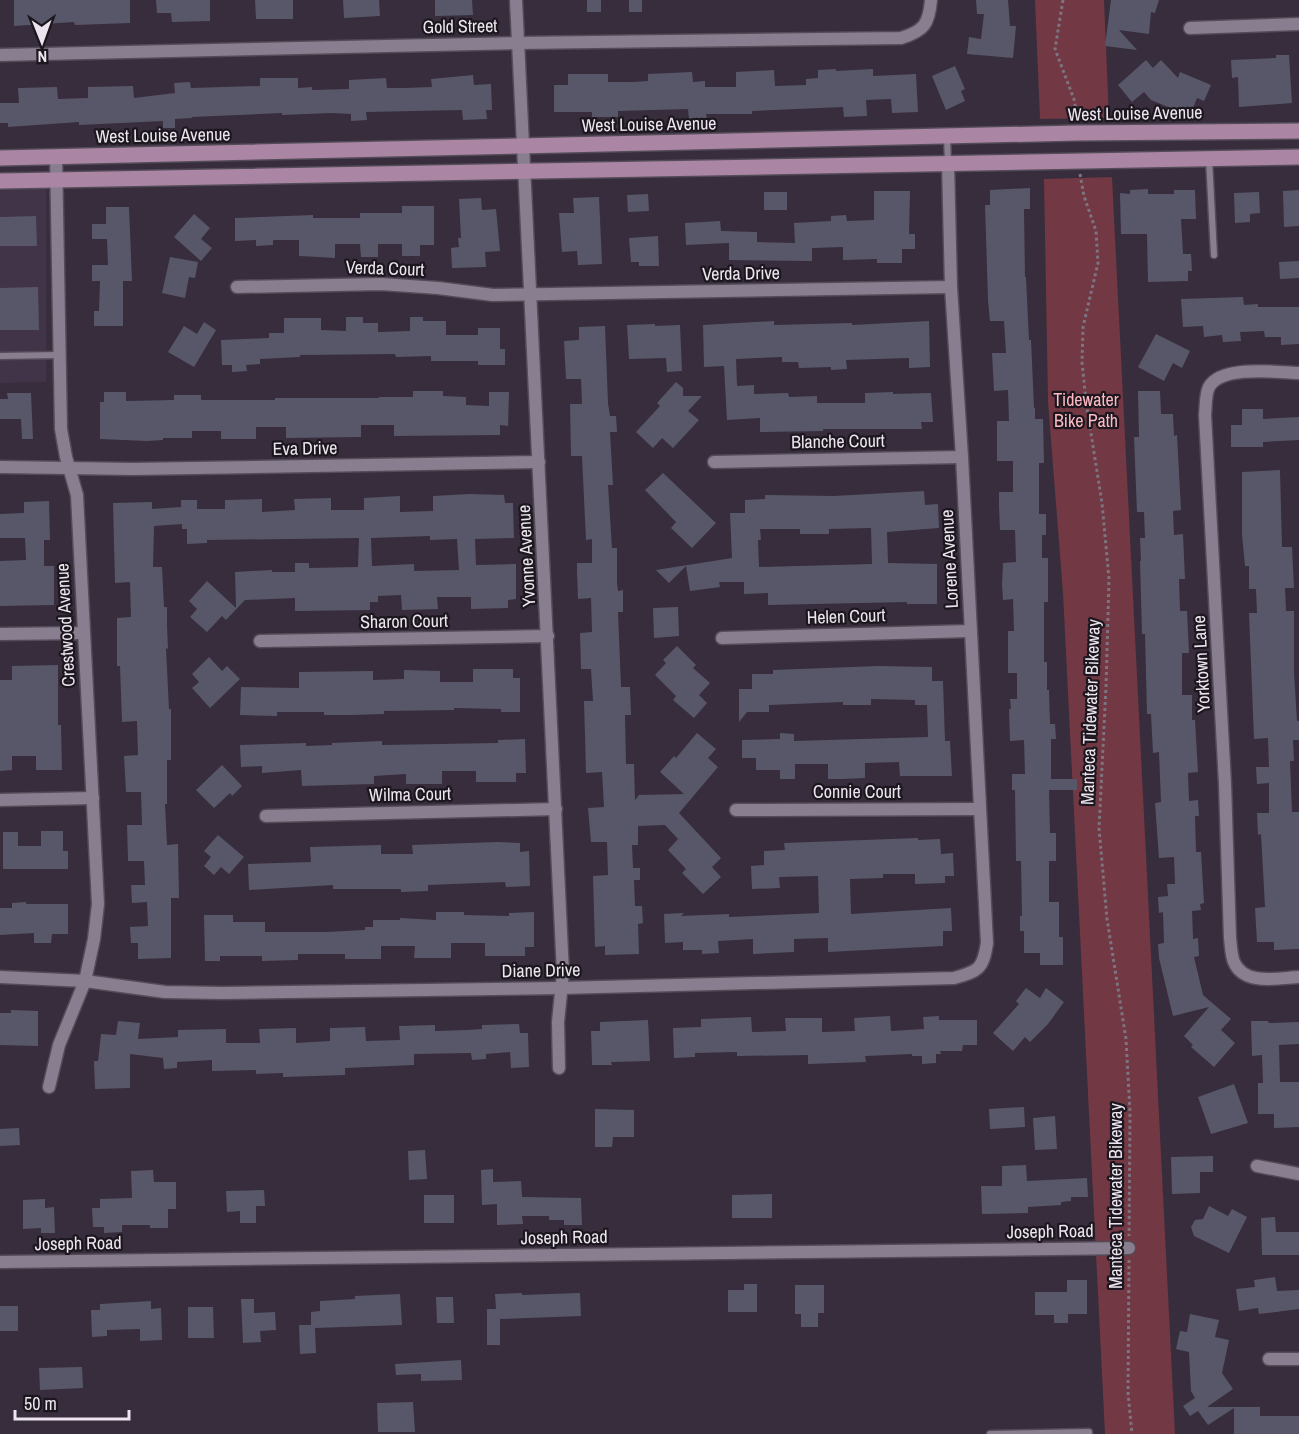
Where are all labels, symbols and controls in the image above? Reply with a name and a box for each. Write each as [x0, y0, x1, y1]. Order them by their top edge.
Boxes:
north arrow [12, 12, 72, 72]
street label: Gold Street [422, 13, 498, 39]
text: N [37, 46, 47, 68]
street label: West Louise Avenue [1067, 99, 1203, 127]
street label: West Louise Avenue [581, 110, 717, 138]
street label: West Louise Avenue [95, 121, 231, 149]
street label: Verda Court [345, 254, 425, 282]
street label: Verda Drive [702, 260, 780, 286]
park label: Tidewater Bike Path [1053, 387, 1119, 433]
street label: Blanche Court [791, 428, 885, 454]
street label: Eva Drive [272, 435, 338, 461]
street label: Yvonne Avenue [511, 504, 541, 608]
street label: Lorene Avenue [934, 509, 964, 609]
street label: Crestwood Avenue [49, 563, 81, 687]
street label: Helen Court [806, 602, 886, 630]
street label: Sharon Court [360, 608, 448, 634]
street label: Yorktown Lane [1186, 615, 1216, 713]
street label: Manteca Tidewater Bikeway [1074, 618, 1106, 805]
street label: Connie Court [813, 779, 901, 804]
street label: Wilma Court [369, 781, 451, 807]
street label: Diane Drive [501, 957, 581, 983]
street label: Manteca Tidewater Bikeway [1103, 1103, 1128, 1289]
street label: Joseph Road [1006, 1218, 1094, 1244]
street label: Joseph Road [520, 1224, 608, 1250]
street label: Joseph Road [34, 1230, 122, 1256]
scale bar [15, 1383, 129, 1421]
text: 50 m [24, 1391, 57, 1416]

